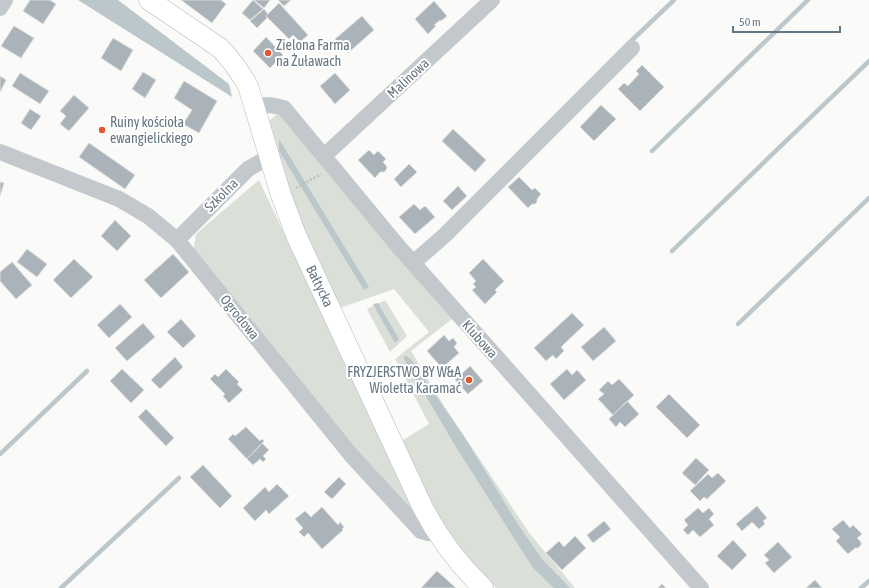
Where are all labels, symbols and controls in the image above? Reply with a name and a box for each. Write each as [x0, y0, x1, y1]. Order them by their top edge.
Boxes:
scale bar [733, 8, 840, 34]
text: 50 m [739, 15, 761, 29]
place label: Zielona Farma na Żuławach [276, 37, 350, 69]
marker: Zielona Farma na Żuławach [263, 48, 273, 58]
street label: Malinowa [384, 55, 432, 101]
place label: Ruiny kościoła ewangielickiego [110, 114, 193, 146]
marker: Ruiny kościoła ewangielickiego [97, 125, 107, 135]
street label: Szkolna [201, 175, 241, 215]
street label: Bałtycka [303, 263, 337, 309]
street label: Ogrodowa [217, 291, 263, 343]
street label: Klubowa [459, 317, 501, 361]
place label: FRYZJERSTWO BY W&A Wioletta Karamać [347, 364, 462, 396]
marker: FRYZJERSTWO BY W&A Wioletta Karamać [464, 375, 474, 385]

